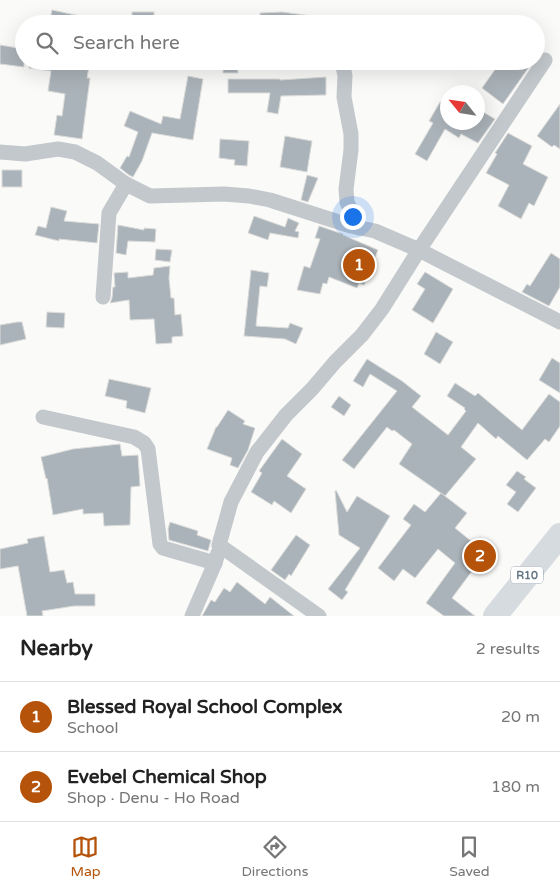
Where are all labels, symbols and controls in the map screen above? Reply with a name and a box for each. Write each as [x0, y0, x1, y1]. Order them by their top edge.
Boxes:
search box [15, 15, 545, 70]
icon: search [33, 29, 61, 57]
text: Search here [73, 32, 180, 54]
north arrow [440, 85, 485, 130]
your location [340, 204, 366, 230]
pin: 1 [343, 246, 375, 284]
pin: 2 [464, 537, 496, 575]
road number: R10 [511, 566, 543, 584]
text: Nearby [20, 636, 93, 661]
text: 2 results [476, 639, 540, 659]
text: Blessed Royal School Complex [67, 696, 343, 718]
text: 1 [31, 707, 41, 727]
text: 20 m [501, 707, 540, 727]
text: School [67, 718, 119, 738]
text: Evebel Chemical Shop [67, 766, 267, 788]
text: 2 [31, 777, 41, 797]
text: 180 m [491, 777, 540, 797]
text: Shop · Denu - Ho Road [67, 788, 240, 808]
tab: Map [70, 833, 101, 880]
tab: Directions [241, 833, 308, 880]
tab: Saved [449, 833, 490, 880]

